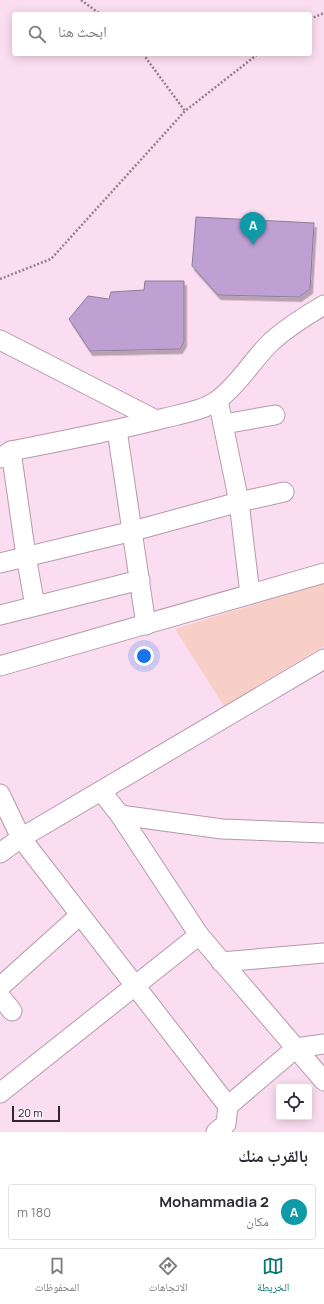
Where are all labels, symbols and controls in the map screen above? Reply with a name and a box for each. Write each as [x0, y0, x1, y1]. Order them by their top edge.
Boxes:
search box [12, 12, 312, 56]
text: ابحث هنا [58, 21, 107, 42]
icon: search [26, 23, 48, 45]
pin: A [240, 212, 266, 245]
your location [134, 646, 154, 666]
map controls [276, 1084, 312, 1120]
button: locate [276, 1084, 312, 1120]
scale bar [12, 1104, 60, 1123]
text: 20 m [18, 1105, 43, 1120]
text: بالقرب منك [238, 1144, 308, 1167]
text: Mohammadia 2 [159, 1191, 269, 1212]
text: 180 m [17, 1203, 51, 1221]
text: A [290, 1203, 298, 1221]
text: مكان [246, 1212, 269, 1230]
tab: المحفوظات [35, 1255, 79, 1298]
tab: الاتجاهات [149, 1255, 188, 1298]
tab: الخريطة [257, 1255, 289, 1298]

